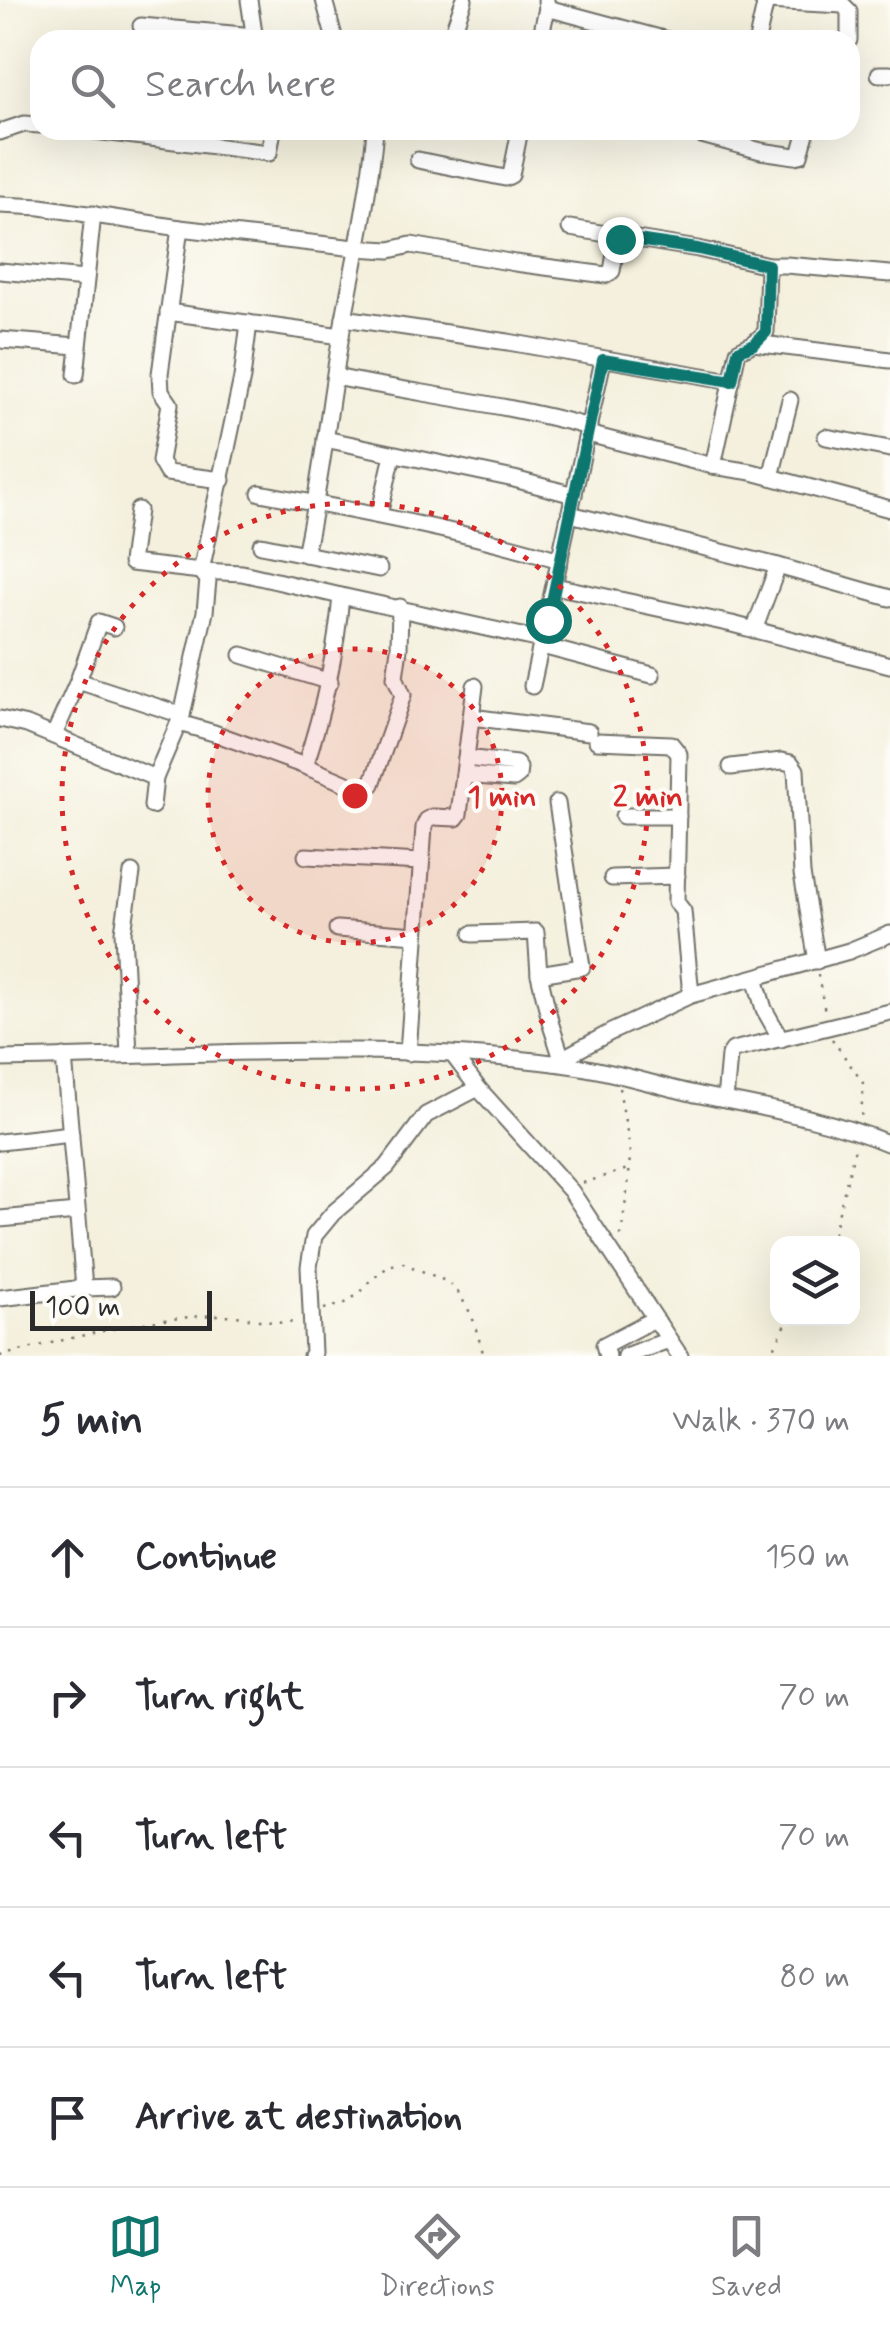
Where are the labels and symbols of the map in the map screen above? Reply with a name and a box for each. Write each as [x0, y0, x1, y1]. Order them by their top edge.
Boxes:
route end [598, 217, 644, 263]
route start [526, 598, 572, 644]
centre of rings [337, 778, 373, 814]
text: 1 min [467, 778, 537, 817]
text: 2 min [613, 778, 683, 817]
scale bar [30, 1286, 212, 1330]

